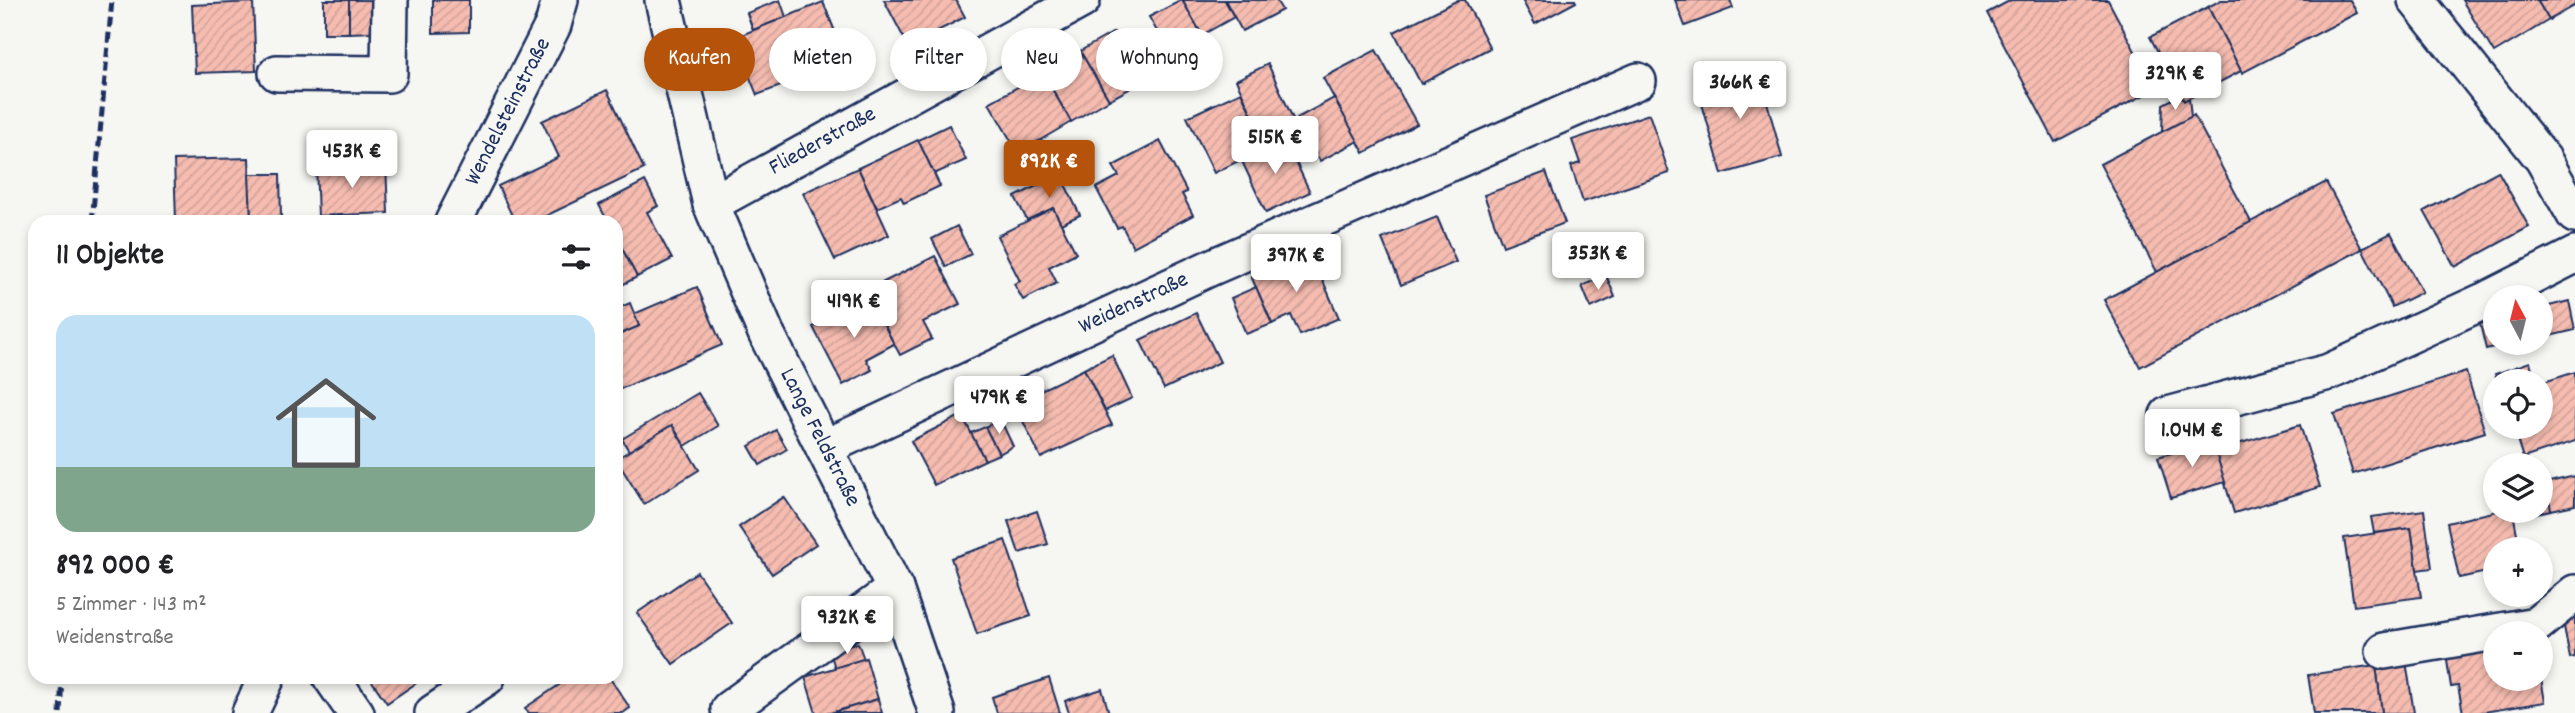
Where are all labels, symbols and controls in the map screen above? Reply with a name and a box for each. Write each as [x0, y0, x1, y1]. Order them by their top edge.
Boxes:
chip: Kaufen [644, 28, 755, 91]
chip: Mieten [769, 28, 876, 91]
chip: Filter [890, 28, 987, 91]
chip: Neu [1001, 28, 1082, 91]
chip: Wohnung [1096, 28, 1223, 91]
street label: Wendelsteinstraße [458, 32, 560, 192]
pin: 329K € [2118, 52, 2232, 112]
text: 329K € [2145, 58, 2205, 91]
pin: 366K € [1683, 61, 1797, 121]
text: 366K € [1709, 67, 1771, 100]
street label: Fliederstraße [763, 99, 883, 185]
pin: 515K € [1218, 116, 1332, 176]
text: 515K € [1247, 122, 1303, 155]
pin: 453K € [295, 130, 409, 190]
text: 453K € [322, 136, 382, 169]
pin: 892K € [992, 140, 1106, 200]
text: 892K € [1020, 146, 1078, 179]
pin: 353K € [1541, 232, 1655, 292]
pin: 397K € [1239, 234, 1353, 294]
text: 11 Objekte [56, 236, 164, 279]
icon: filters [557, 238, 595, 276]
text: 353K € [1568, 238, 1628, 271]
text: 397K € [1267, 240, 1325, 273]
street label: Weidenstraße [1074, 264, 1194, 344]
pin: 419K € [797, 280, 911, 340]
north arrow [2483, 285, 2553, 355]
map controls [2483, 285, 2553, 691]
text: 419K € [827, 286, 881, 319]
icon: home [263, 360, 389, 486]
street label: Lange Feldstraße [770, 363, 868, 513]
button: locate [2483, 369, 2553, 439]
pin: 479K € [942, 376, 1056, 436]
text: 479K € [970, 382, 1028, 415]
pin: 1.04M € [2127, 410, 2257, 469]
text: 1.04M € [2161, 415, 2223, 448]
button: layers [2483, 453, 2553, 523]
button: + [2483, 537, 2553, 607]
text: 892 000 € [56, 546, 174, 589]
text: 5 Zimmer · 143 m² [56, 589, 207, 622]
pin: 932K € [790, 596, 904, 656]
text: 932K € [817, 602, 877, 635]
button: − [2483, 621, 2553, 691]
text: Weidenstraße [56, 622, 174, 655]

